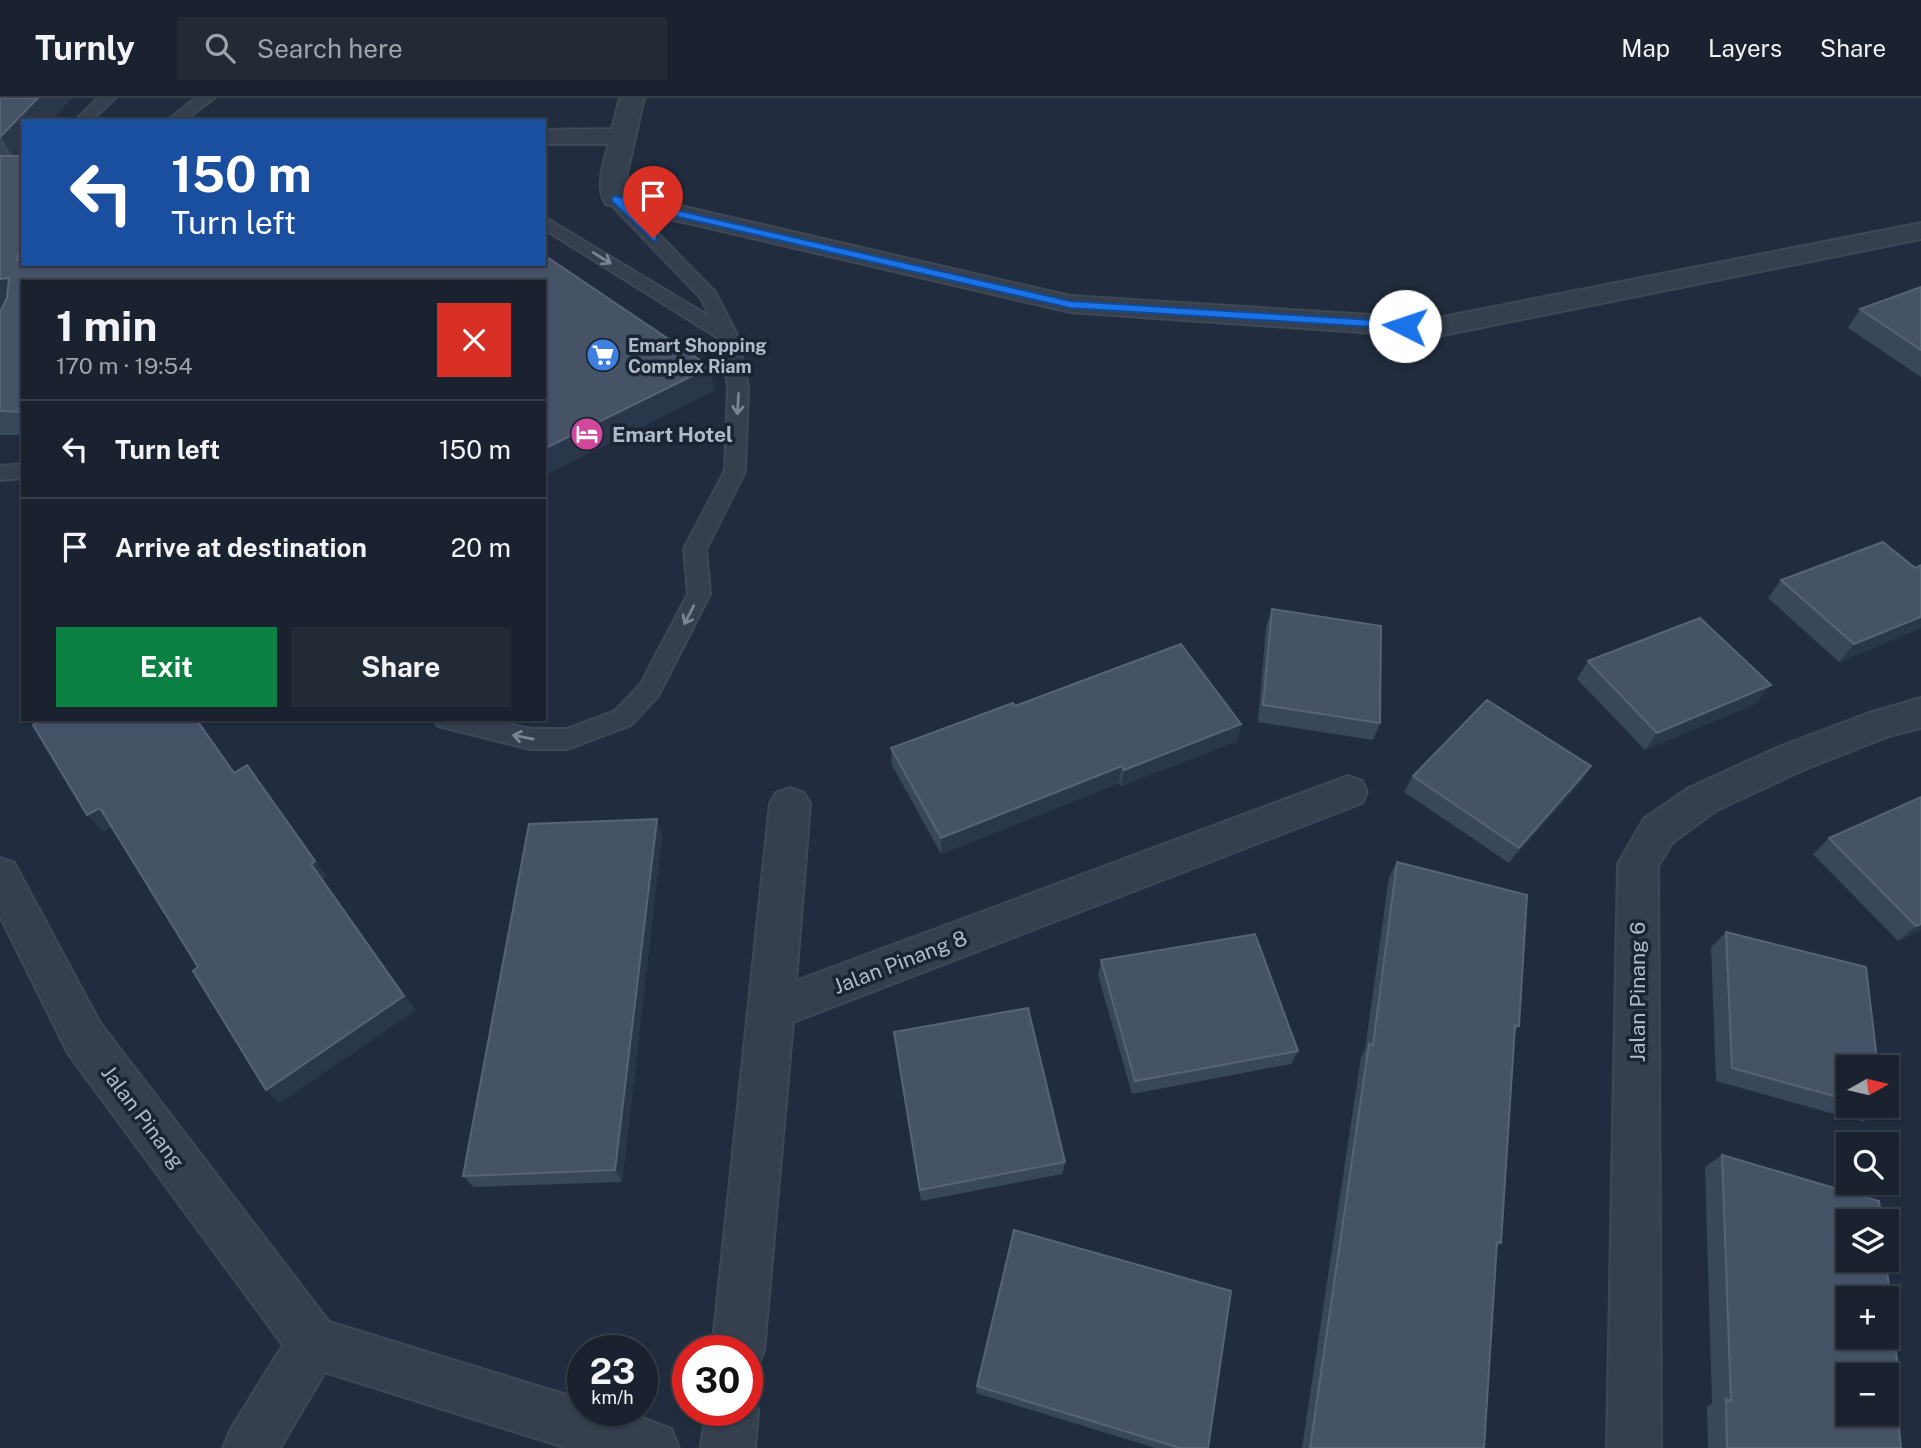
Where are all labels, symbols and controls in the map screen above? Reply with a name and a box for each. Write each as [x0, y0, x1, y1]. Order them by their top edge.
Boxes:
search box [177, 17, 667, 80]
text: Turnly [35, 29, 135, 67]
icon: search [201, 29, 239, 67]
text: Search here [257, 33, 403, 64]
text: Map [1621, 34, 1670, 62]
text: Layers [1708, 34, 1782, 62]
text: Share [1820, 34, 1886, 62]
text: 150 m [171, 145, 312, 203]
icon: left [56, 147, 147, 238]
pin [623, 166, 683, 238]
icon: arrive [634, 177, 672, 215]
text: Turn left [171, 204, 296, 241]
one-way arrow [592, 252, 612, 266]
position arrow [1368, 289, 1442, 363]
text: 1 min [56, 301, 157, 350]
button: close [437, 303, 511, 377]
place label: Emart Shopping Complex Riam [628, 335, 767, 377]
supermarket icon: Emart Shopping Complex Riam [584, 336, 622, 374]
text: 170 m · 19:54 [56, 352, 193, 379]
one-way arrow [731, 392, 744, 415]
hotel icon: Emart Hotel [568, 415, 606, 453]
place label: Emart Hotel [612, 422, 733, 447]
icon: left [56, 430, 94, 468]
text: Turn left [115, 434, 220, 465]
text: 150 m [439, 434, 511, 465]
icon: arrive [56, 528, 94, 566]
text: Arrive at destination [115, 532, 367, 563]
text: 20 m [451, 532, 511, 563]
one-way arrow [681, 604, 695, 625]
button: Exit [56, 627, 277, 707]
button: Share [291, 627, 511, 707]
one-way arrow [512, 730, 535, 743]
street label: Jalan Pinang 6 [1625, 922, 1650, 1062]
street label: Jalan Pinang 8 [830, 925, 970, 999]
north arrow [1836, 1055, 1899, 1118]
map controls [1836, 1055, 1899, 1426]
street label: Jalan Pinang [96, 1061, 190, 1173]
button: search [1836, 1132, 1899, 1195]
button: layers [1836, 1209, 1899, 1272]
button: + [1836, 1286, 1899, 1349]
speed limit sign: 30 [672, 1335, 763, 1426]
text: 23 [590, 1351, 635, 1392]
button: − [1836, 1363, 1899, 1426]
text: km/h [591, 1387, 634, 1408]

